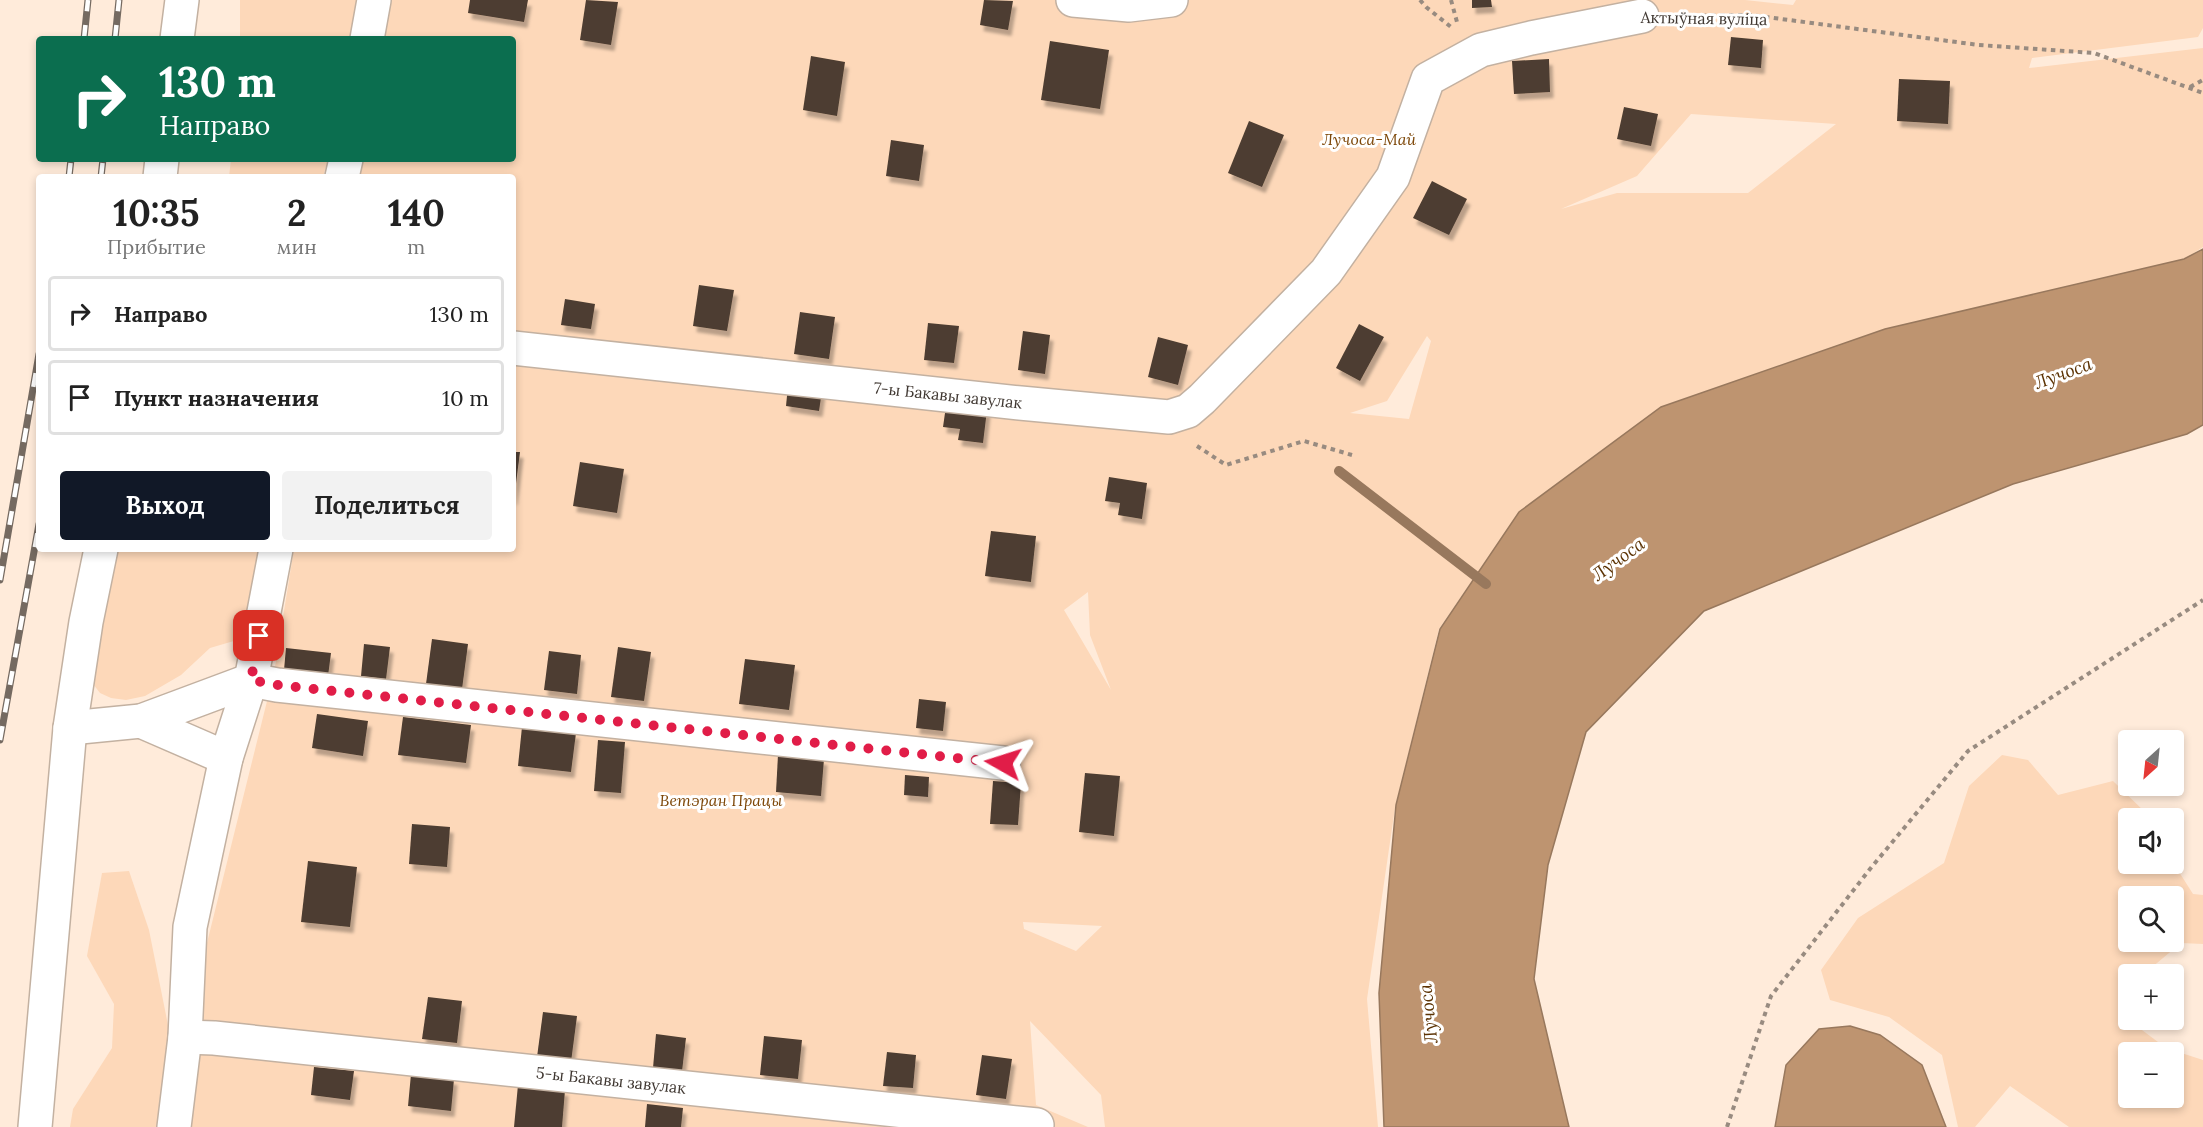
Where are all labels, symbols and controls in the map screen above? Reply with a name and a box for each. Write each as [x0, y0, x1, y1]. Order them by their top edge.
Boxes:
street label: Актыўная вуліца [1639, 7, 1768, 29]
text: 130 m [159, 55, 276, 109]
icon: right [60, 60, 138, 138]
text: Направо [159, 108, 270, 142]
park label: Лучоса-Май [1322, 129, 1416, 149]
text: 10:35 [113, 190, 199, 236]
text: 2 [287, 190, 306, 236]
text: 140 [388, 190, 445, 236]
text: Прибытие [107, 234, 206, 259]
text: мин [277, 234, 317, 259]
text: m [407, 234, 425, 259]
icon: right [63, 297, 96, 330]
text: Направо [114, 300, 208, 328]
text: 130 m [430, 300, 489, 328]
water label: Лучоса [2031, 352, 2095, 394]
street label: 7-ы Бакавы завулак [873, 377, 1024, 413]
icon: arrive [63, 381, 96, 414]
text: Пункт назначения [114, 384, 319, 412]
text: 10 m [442, 384, 489, 412]
button: Выход [60, 471, 270, 540]
button: Поделиться [282, 471, 492, 540]
water label: Лучоса [1587, 532, 1649, 586]
pin [233, 610, 284, 661]
icon: arrive [242, 619, 275, 652]
north arrow [2118, 730, 2184, 796]
map controls [2118, 730, 2184, 1108]
position arrow [971, 731, 1035, 795]
park label: Ветэран Працы [660, 790, 783, 810]
button: sound [2118, 808, 2184, 874]
button: search [2118, 886, 2184, 952]
button: + [2118, 964, 2184, 1030]
water label: Лучоса [1413, 983, 1443, 1045]
button: − [2118, 1042, 2184, 1108]
street label: 5-ы Бакавы завулак [535, 1062, 687, 1098]

